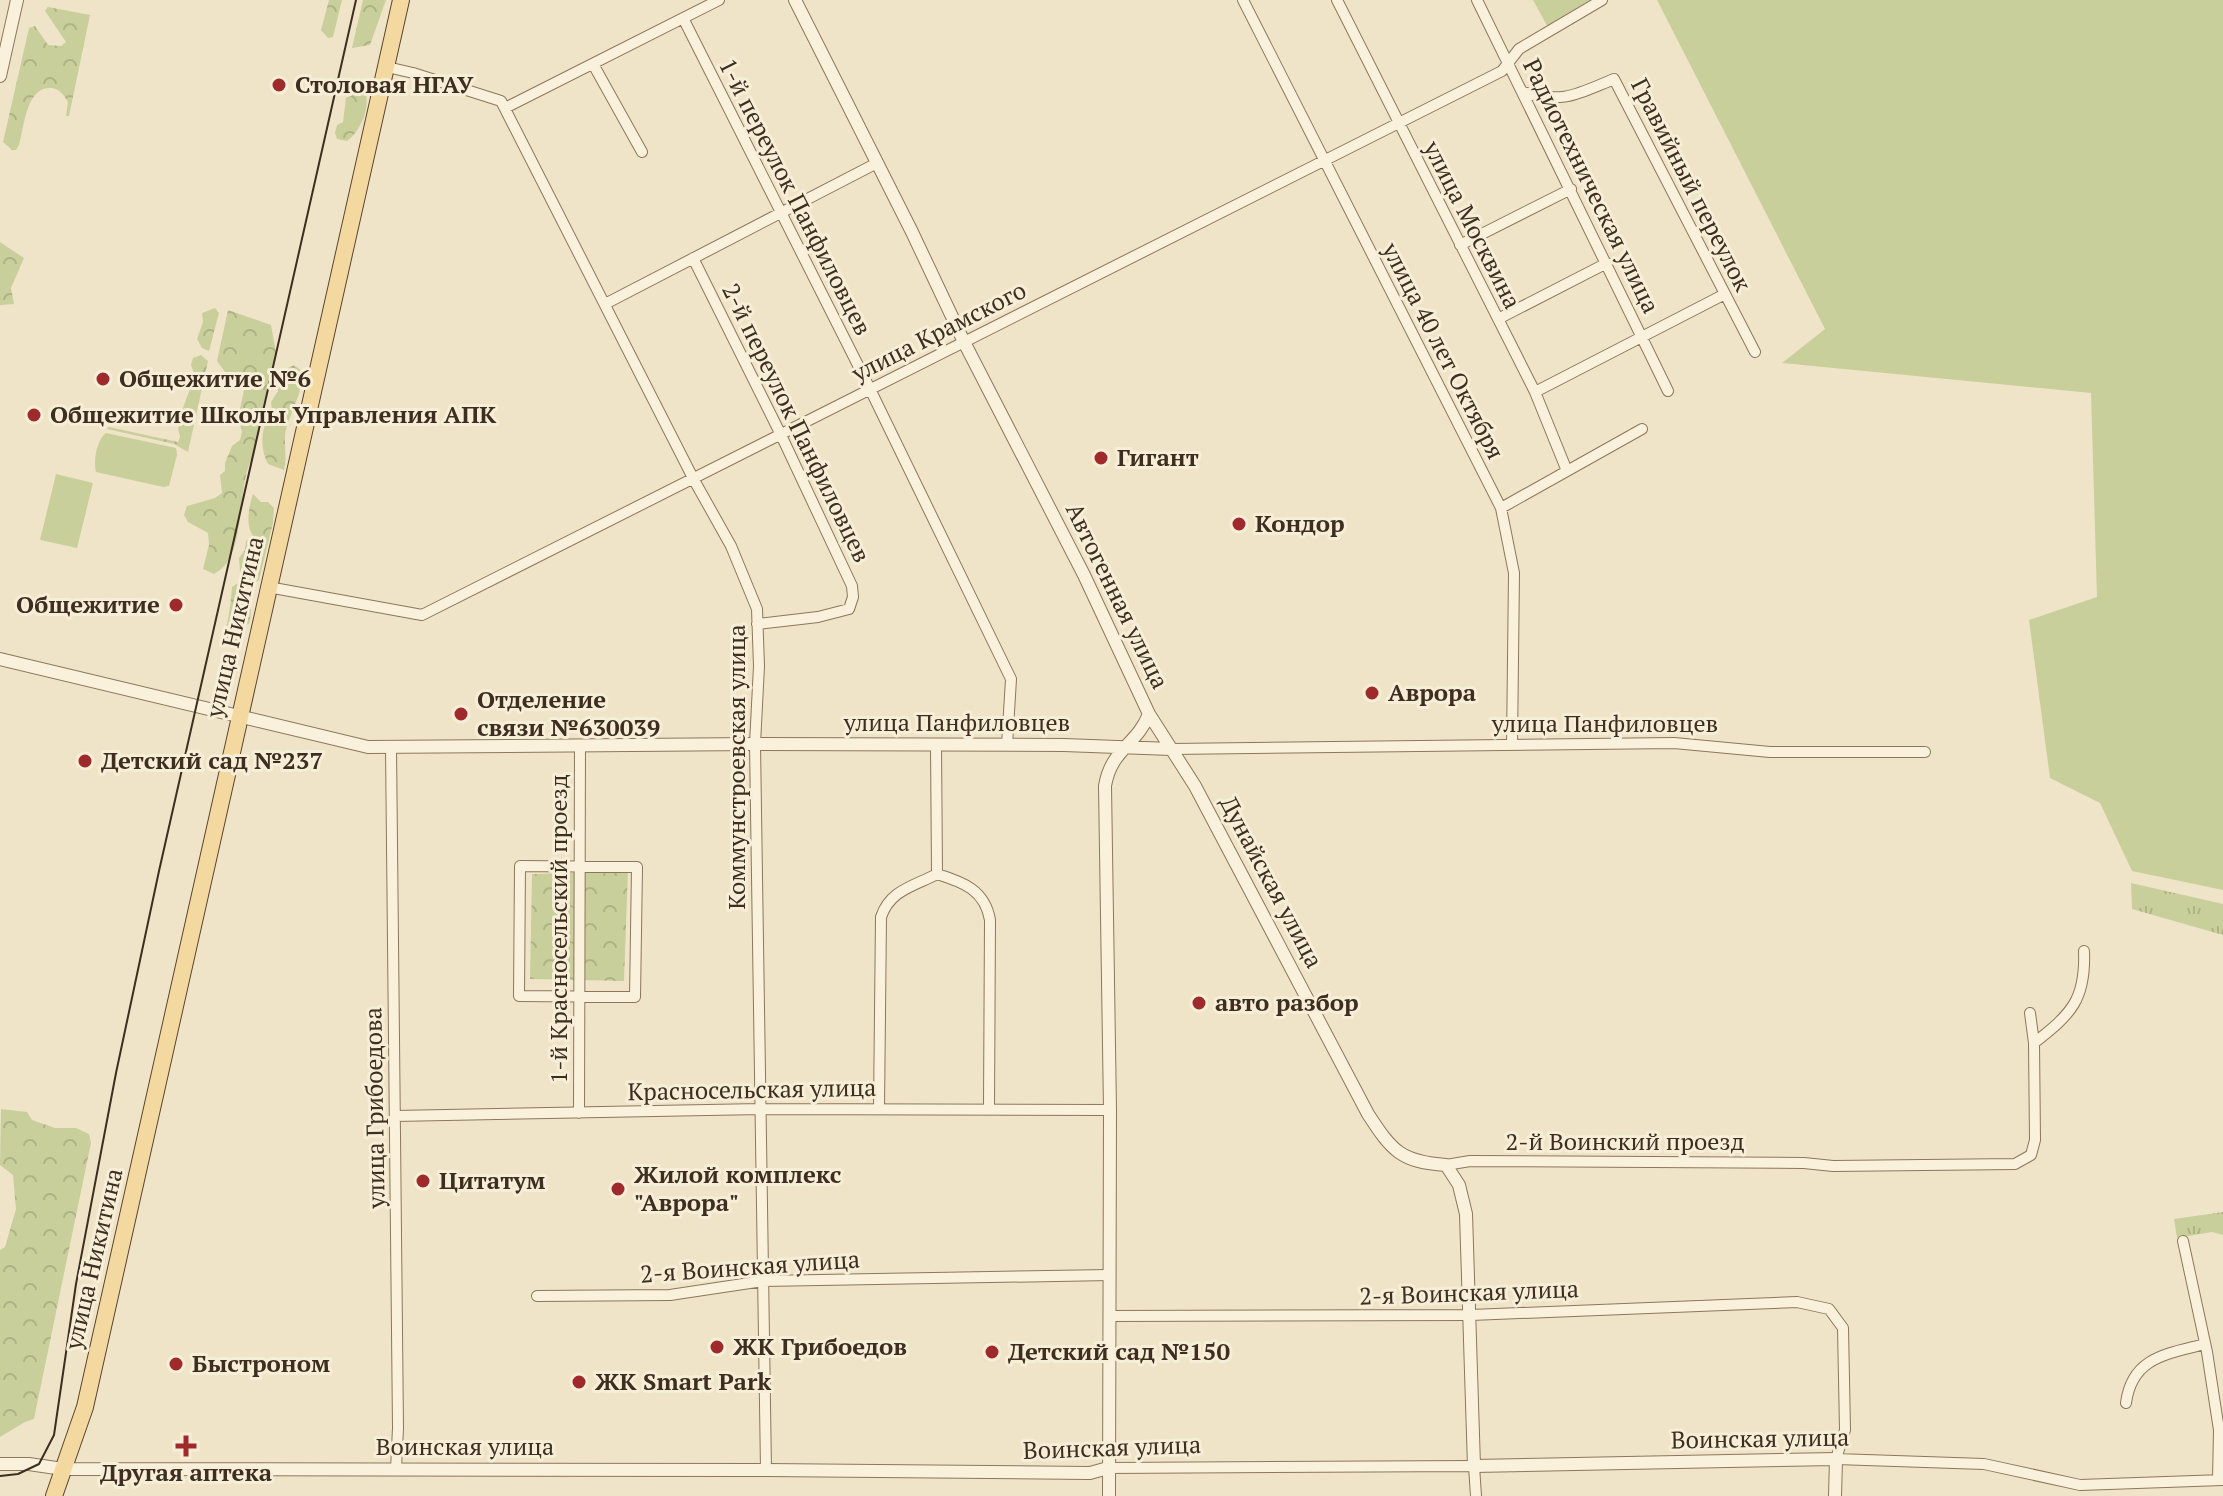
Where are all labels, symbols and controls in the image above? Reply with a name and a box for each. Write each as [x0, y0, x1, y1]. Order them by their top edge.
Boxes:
street label: 1-й переулок Панфиловцев [712, 53, 880, 340]
street label: Радиотехническая улица [1516, 53, 1668, 318]
place label: Столовая НГАУ [295, 68, 474, 100]
street label: Гравийный переулок [1624, 72, 1760, 297]
marker: Столовая НГАУ [270, 76, 288, 94]
street label: улица Москвина [1416, 134, 1529, 314]
street label: улица 40 лет Октября [1375, 236, 1512, 464]
street label: улица Крамского [845, 273, 1031, 389]
street label: 2-й переулок Панфиловцев [715, 278, 879, 567]
place label: Общежитие №6 [119, 362, 311, 394]
marker: Общежитие №6 [94, 370, 112, 388]
place label: Общежитие Школы Управления АПК [50, 398, 497, 430]
marker: Общежитие Школы Управления АПК [25, 406, 43, 424]
place label: Гигант [1117, 441, 1199, 473]
marker: Гигант [1092, 449, 1110, 467]
street label: Автогенная улица [1059, 497, 1177, 694]
place label: Кондор [1255, 507, 1345, 539]
marker: Кондор [1230, 515, 1248, 533]
street label: улица Никитина [197, 533, 270, 722]
place label: Общежитие [16, 588, 160, 620]
marker: Общежитие [167, 596, 185, 614]
street label: Коммунстроевская улица [720, 624, 752, 910]
place label: Аврора [1388, 676, 1477, 708]
place label: Отделение связи №630039 [477, 683, 660, 743]
marker: Аврора [1363, 684, 1381, 702]
marker: Отделение связи №630039 [452, 705, 470, 723]
street label: улица Панфиловцев [843, 706, 1070, 738]
street label: улица Панфиловцев [1491, 707, 1718, 739]
place label: Детский сад №237 [101, 744, 323, 776]
marker: Детский сад №237 [76, 752, 94, 770]
street label: 1-й Красносельский проезд [542, 774, 574, 1084]
street label: Дунайская улица [1213, 790, 1331, 973]
place label: авто разбор [1215, 986, 1359, 1018]
marker: авто разбор [1190, 994, 1208, 1012]
street label: улица Грибоедова [356, 1007, 392, 1210]
street label: Красносельская улица [627, 1071, 877, 1107]
street label: 2-й Воинский проезд [1505, 1125, 1745, 1157]
place label: Жилой комплекс "Аврора" [634, 1158, 841, 1218]
place label: Цитатум [439, 1164, 545, 1196]
street label: улица Никитина [56, 1165, 129, 1354]
marker: Цитатум [414, 1172, 432, 1190]
marker: Жилой комплекс "Аврора" [609, 1180, 627, 1198]
street label: 2-я Воинская улица [639, 1242, 861, 1290]
street label: 2-я Воинская улица [1359, 1272, 1579, 1312]
place label: ЖК Грибоедов [733, 1330, 907, 1362]
place label: Детский сад №150 [1008, 1335, 1230, 1367]
marker: ЖК Грибоедов [708, 1338, 726, 1356]
marker: Детский сад №150 [983, 1343, 1001, 1361]
place label: Быстроном [192, 1347, 330, 1379]
marker: Быстроном [167, 1355, 185, 1373]
place label: ЖК Smart Park [595, 1365, 771, 1397]
marker: ЖК Smart Park [570, 1373, 588, 1391]
street label: Воинская улица [1671, 1420, 1849, 1456]
street label: Воинская улица [1022, 1428, 1202, 1466]
street label: Воинская улица [376, 1430, 554, 1462]
marker: Другая аптека [177, 1437, 195, 1455]
place label: Другая аптека [100, 1456, 273, 1488]

